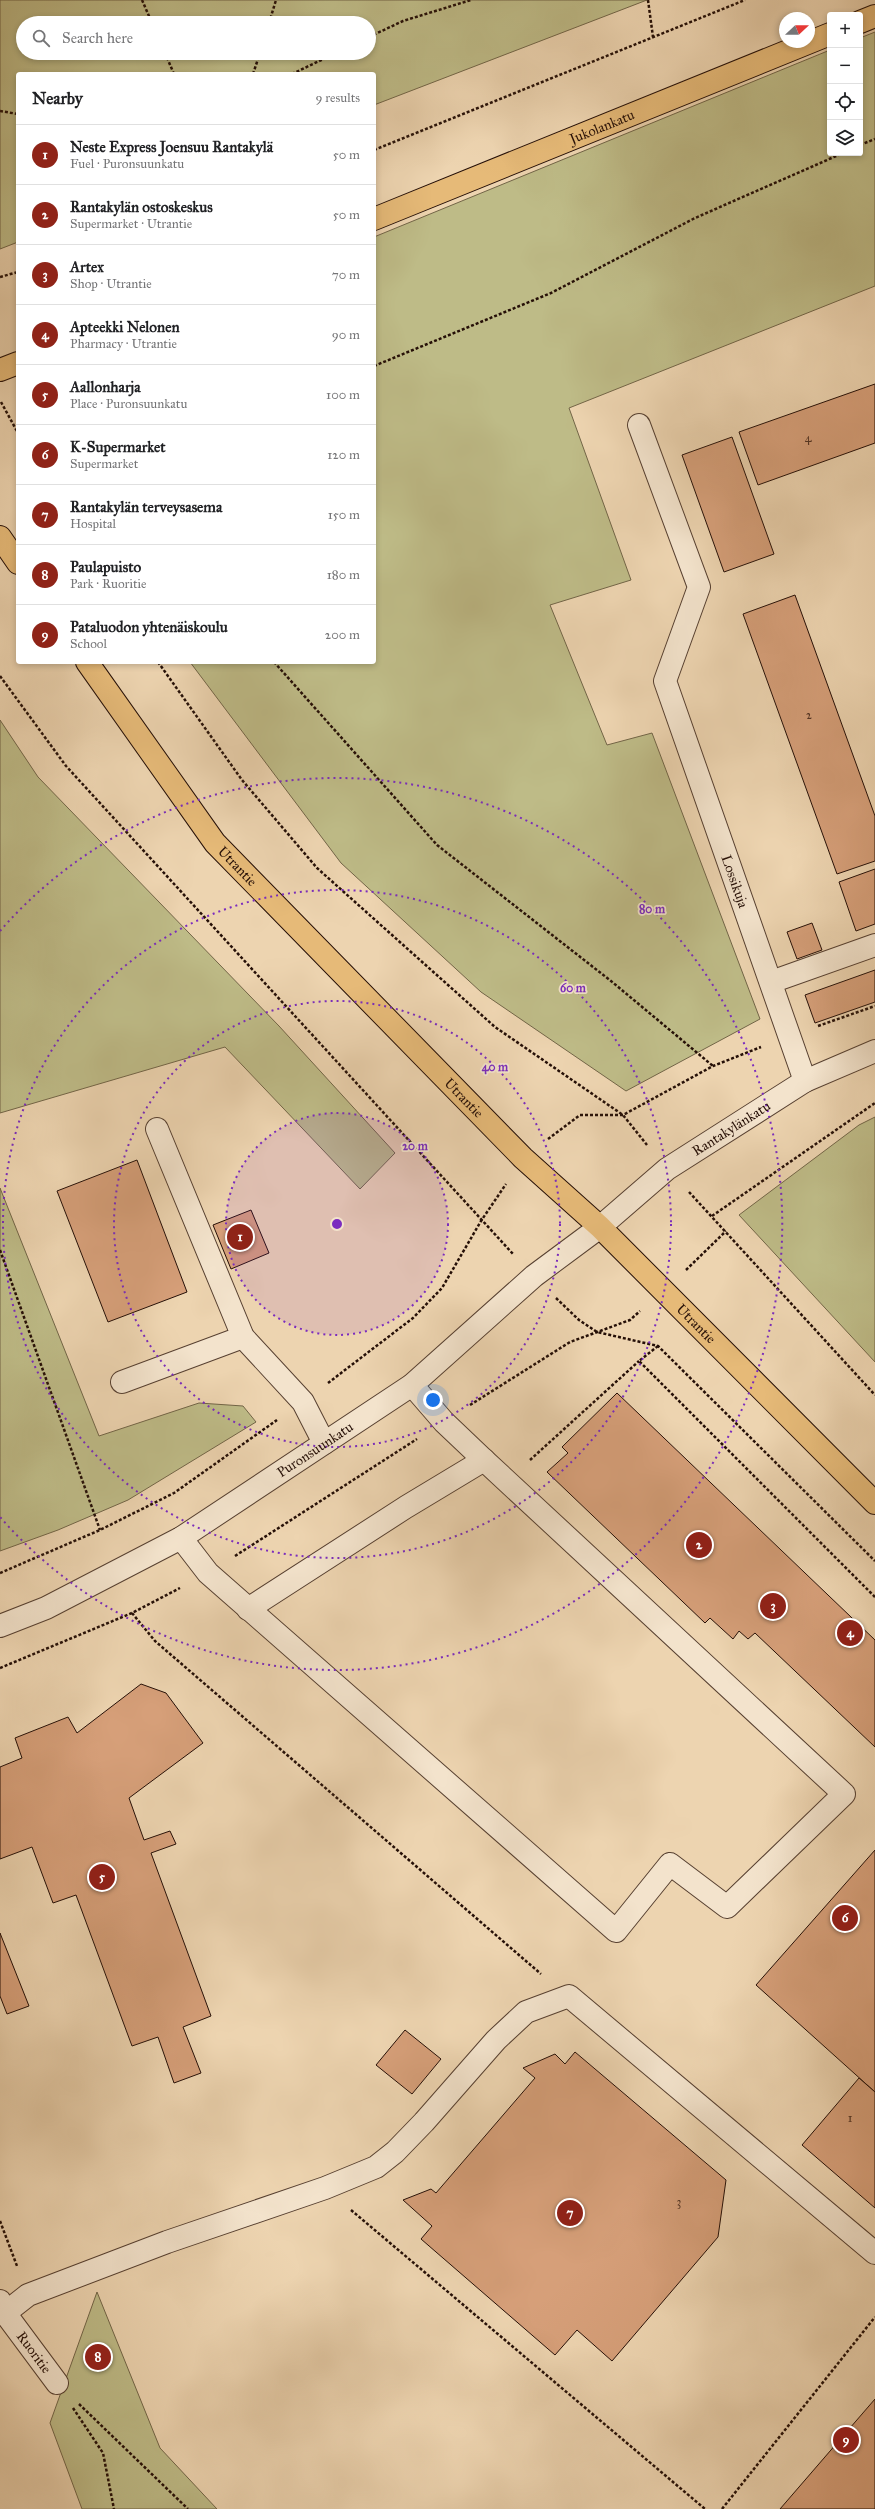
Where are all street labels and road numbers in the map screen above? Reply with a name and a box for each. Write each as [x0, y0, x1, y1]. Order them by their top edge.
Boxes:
street label: Jukolankatu [565, 106, 638, 149]
street label: Utrantie [214, 843, 261, 890]
street label: Lossikuja [718, 853, 752, 910]
street label: Utrantie [441, 1075, 487, 1122]
street label: Rantakylänkatu [689, 1097, 774, 1160]
street label: Utrantie [673, 1301, 719, 1347]
street label: Puronsuunkatu [274, 1418, 357, 1481]
street label: Ruoritie [13, 2328, 55, 2377]

